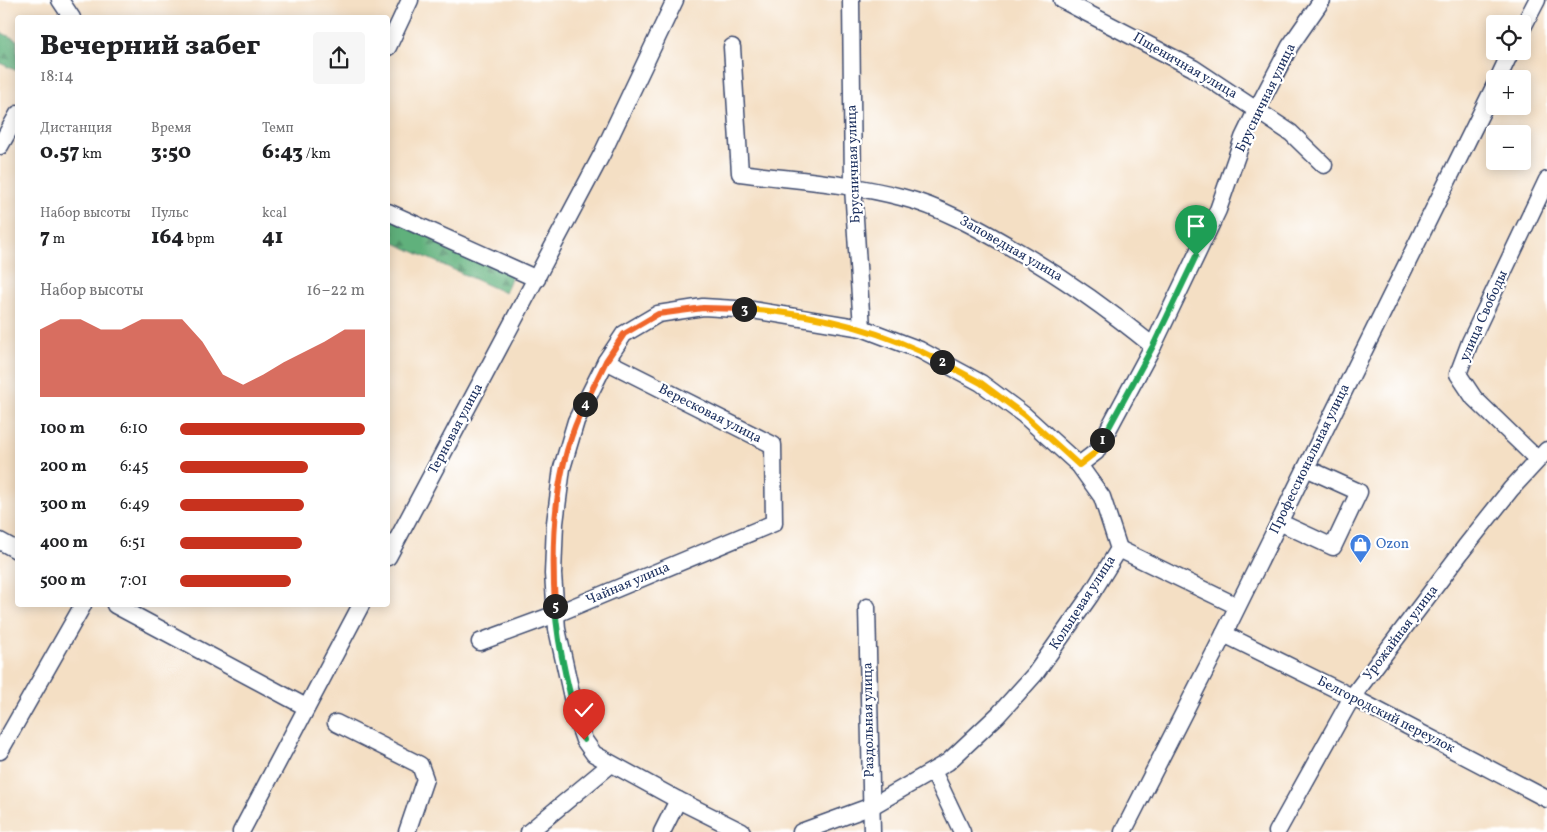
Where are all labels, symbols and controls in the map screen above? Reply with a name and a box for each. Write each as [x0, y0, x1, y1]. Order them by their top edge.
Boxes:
map controls [1486, 15, 1531, 170]
button: locate [1486, 15, 1531, 60]
text: Вечерний забег [40, 27, 260, 66]
street label: Пщеничная улица [1129, 28, 1241, 104]
button: share [313, 32, 365, 84]
street label: Брусничная улица [1231, 40, 1301, 156]
text: 18:14 [40, 66, 74, 88]
button: + [1486, 70, 1531, 115]
street label: Брусничная улица [842, 104, 866, 224]
text: Дистанция [40, 119, 112, 138]
text: Время [151, 119, 191, 138]
text: Темп [262, 119, 294, 138]
button: − [1486, 125, 1531, 170]
text: 0.57 [40, 138, 79, 167]
text: 3:50 [151, 138, 191, 167]
text: 6:43 [262, 138, 303, 167]
text: km [79, 145, 102, 164]
text: /km [303, 145, 331, 164]
text: Набор высоты [40, 204, 131, 223]
text: Пульс [151, 204, 189, 223]
text: kcal [262, 204, 287, 223]
pin [1175, 205, 1217, 256]
street label: Заповедная улица [956, 212, 1066, 286]
icon: arrive [1182, 212, 1210, 240]
text: 7 [40, 223, 50, 252]
text: 164 [151, 223, 184, 252]
text: 41 [262, 223, 283, 252]
text: m [50, 230, 65, 249]
text: bpm [184, 230, 215, 249]
street label: улица Свободы [1455, 267, 1513, 365]
text: Набор высоты [40, 280, 144, 302]
text: 16–22 m [307, 280, 365, 302]
pin: 3 [732, 296, 756, 322]
text: 3 [741, 300, 748, 319]
pin: 2 [930, 350, 954, 374]
text: 2 [939, 353, 946, 372]
street label: Терновая улица [424, 380, 488, 478]
street label: Вересковая улица [655, 380, 765, 448]
street label: Профессиональная улица [1265, 381, 1355, 537]
pin: 4 [572, 392, 598, 416]
text: 4 [581, 395, 590, 414]
text: 100 m [40, 418, 85, 440]
text: 6:10 [120, 418, 148, 440]
pin: 1 [1090, 428, 1114, 452]
text: 1 [1100, 431, 1105, 450]
text: 200 m [40, 456, 87, 478]
text: 6:45 [120, 456, 149, 478]
text: 300 m [40, 494, 86, 516]
text: 6:49 [120, 494, 149, 516]
text: 400 m [40, 532, 88, 554]
text: 6:51 [120, 532, 146, 554]
shop icon: Ozon [1348, 532, 1372, 563]
place label: Ozon [1376, 535, 1409, 554]
street label: Кольцевая улица [1045, 552, 1121, 654]
street label: Чайная улица [583, 558, 673, 610]
text: 500 m [40, 570, 86, 592]
text: 7:01 [120, 570, 147, 592]
street label: Урожайная улица [1359, 582, 1443, 684]
pin: 5 [542, 594, 568, 618]
text: 5 [552, 597, 559, 616]
street label: Раздольная улица [858, 662, 880, 778]
street label: Белгородский переулок [1314, 672, 1459, 758]
pin [563, 689, 605, 740]
icon: check [570, 696, 598, 724]

